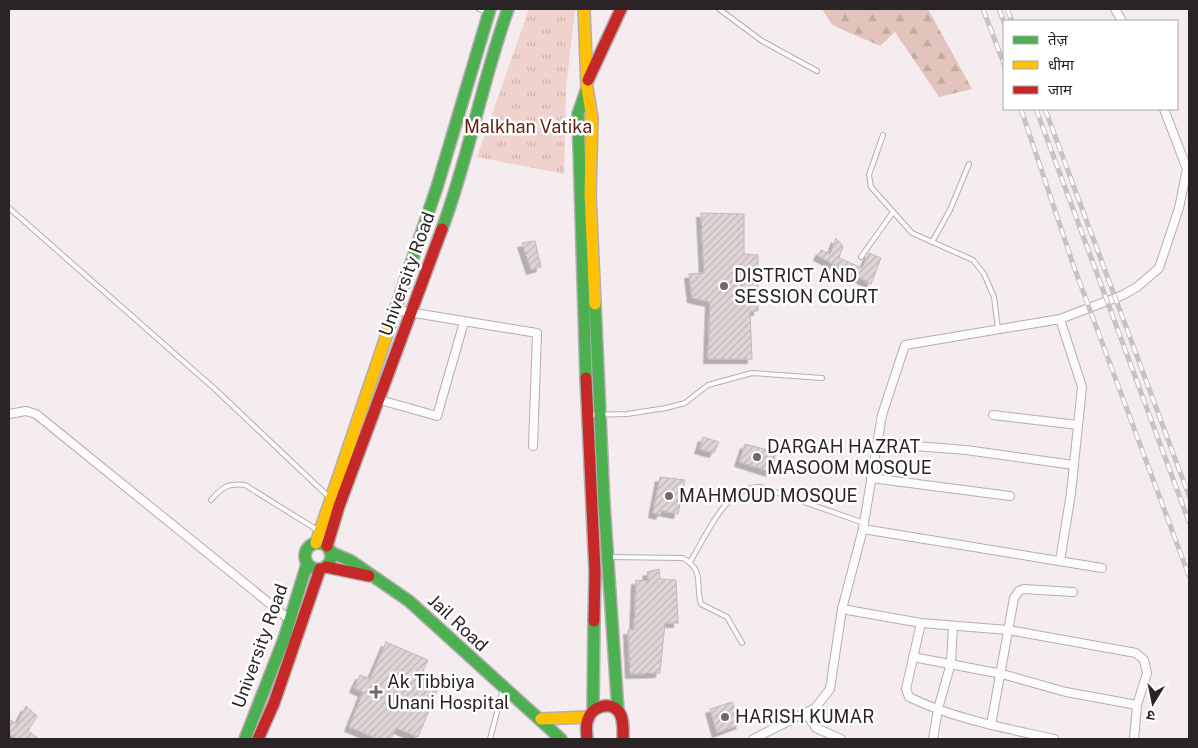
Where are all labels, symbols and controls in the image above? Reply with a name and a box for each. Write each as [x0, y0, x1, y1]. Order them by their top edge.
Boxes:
legend [1003, 20, 1178, 110]
text: तेज़ [1048, 31, 1069, 48]
text: धीमा [1048, 56, 1075, 73]
text: जाम [1048, 81, 1073, 98]
park label: Malkhan Vatika [464, 116, 592, 137]
street label: University Road [374, 209, 439, 339]
place label: DISTRICT AND SESSION COURT [734, 265, 879, 307]
marker: DISTRICT AND SESSION COURT [718, 280, 730, 292]
place label: DARGAH HAZRAT MASOOM MOSQUE [767, 436, 932, 478]
marker: DARGAH HAZRAT MASOOM MOSQUE [751, 451, 763, 463]
place label: MAHMOUD MOSQUE [679, 485, 858, 506]
marker: MAHMOUD MOSQUE [663, 490, 675, 502]
street label: University Road [227, 581, 292, 711]
street label: Jail Road [424, 590, 493, 656]
place label: Ak Tibbiya Unani Hospital [387, 671, 510, 713]
north arrow [1128, 678, 1178, 728]
marker: Ak Tibbiya Unani Hospital [369, 685, 383, 699]
place label: HARISH KUMAR [735, 706, 874, 727]
text: उ [1145, 707, 1156, 724]
marker: HARISH KUMAR [719, 711, 731, 723]

